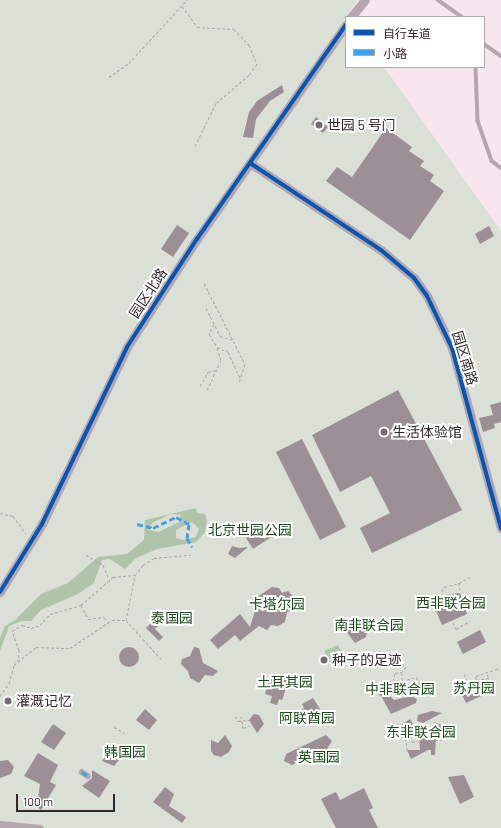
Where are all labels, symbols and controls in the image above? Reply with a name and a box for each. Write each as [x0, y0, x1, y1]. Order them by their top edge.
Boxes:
legend [345, 16, 485, 68]
text: 自行车道 [383, 26, 431, 40]
text: 小路 [383, 46, 407, 60]
place label: 世园 5 号门 [327, 117, 396, 133]
marker: 世园 5 号门 [314, 120, 324, 130]
street label: 园区北路 [126, 265, 170, 321]
street label: 园区南路 [449, 329, 481, 387]
place label: 生活体验馆 [392, 424, 462, 440]
marker: 生活体验馆 [379, 427, 389, 437]
park label: 北京世园公园 [208, 522, 292, 538]
park label: 西非联合园 [416, 595, 486, 611]
park label: 卡塔尔园 [249, 596, 305, 612]
park label: 泰国园 [151, 610, 193, 626]
park label: 南非联合园 [334, 617, 404, 633]
place label: 种子的足迹 [332, 652, 402, 668]
marker: 种子的足迹 [319, 655, 329, 665]
park label: 土耳其园 [257, 674, 313, 690]
park label: 苏丹园 [453, 680, 495, 696]
park label: 中非联合园 [365, 681, 435, 697]
place label: 灌溉记忆 [16, 693, 72, 709]
marker: 灌溉记忆 [3, 696, 13, 706]
park label: 阿联酋园 [279, 710, 335, 726]
park label: 东非联合园 [386, 724, 456, 740]
park label: 韩国园 [104, 744, 146, 760]
park label: 英国园 [298, 749, 340, 765]
scale bar [18, 786, 117, 812]
text: 100 m [23, 794, 53, 808]

